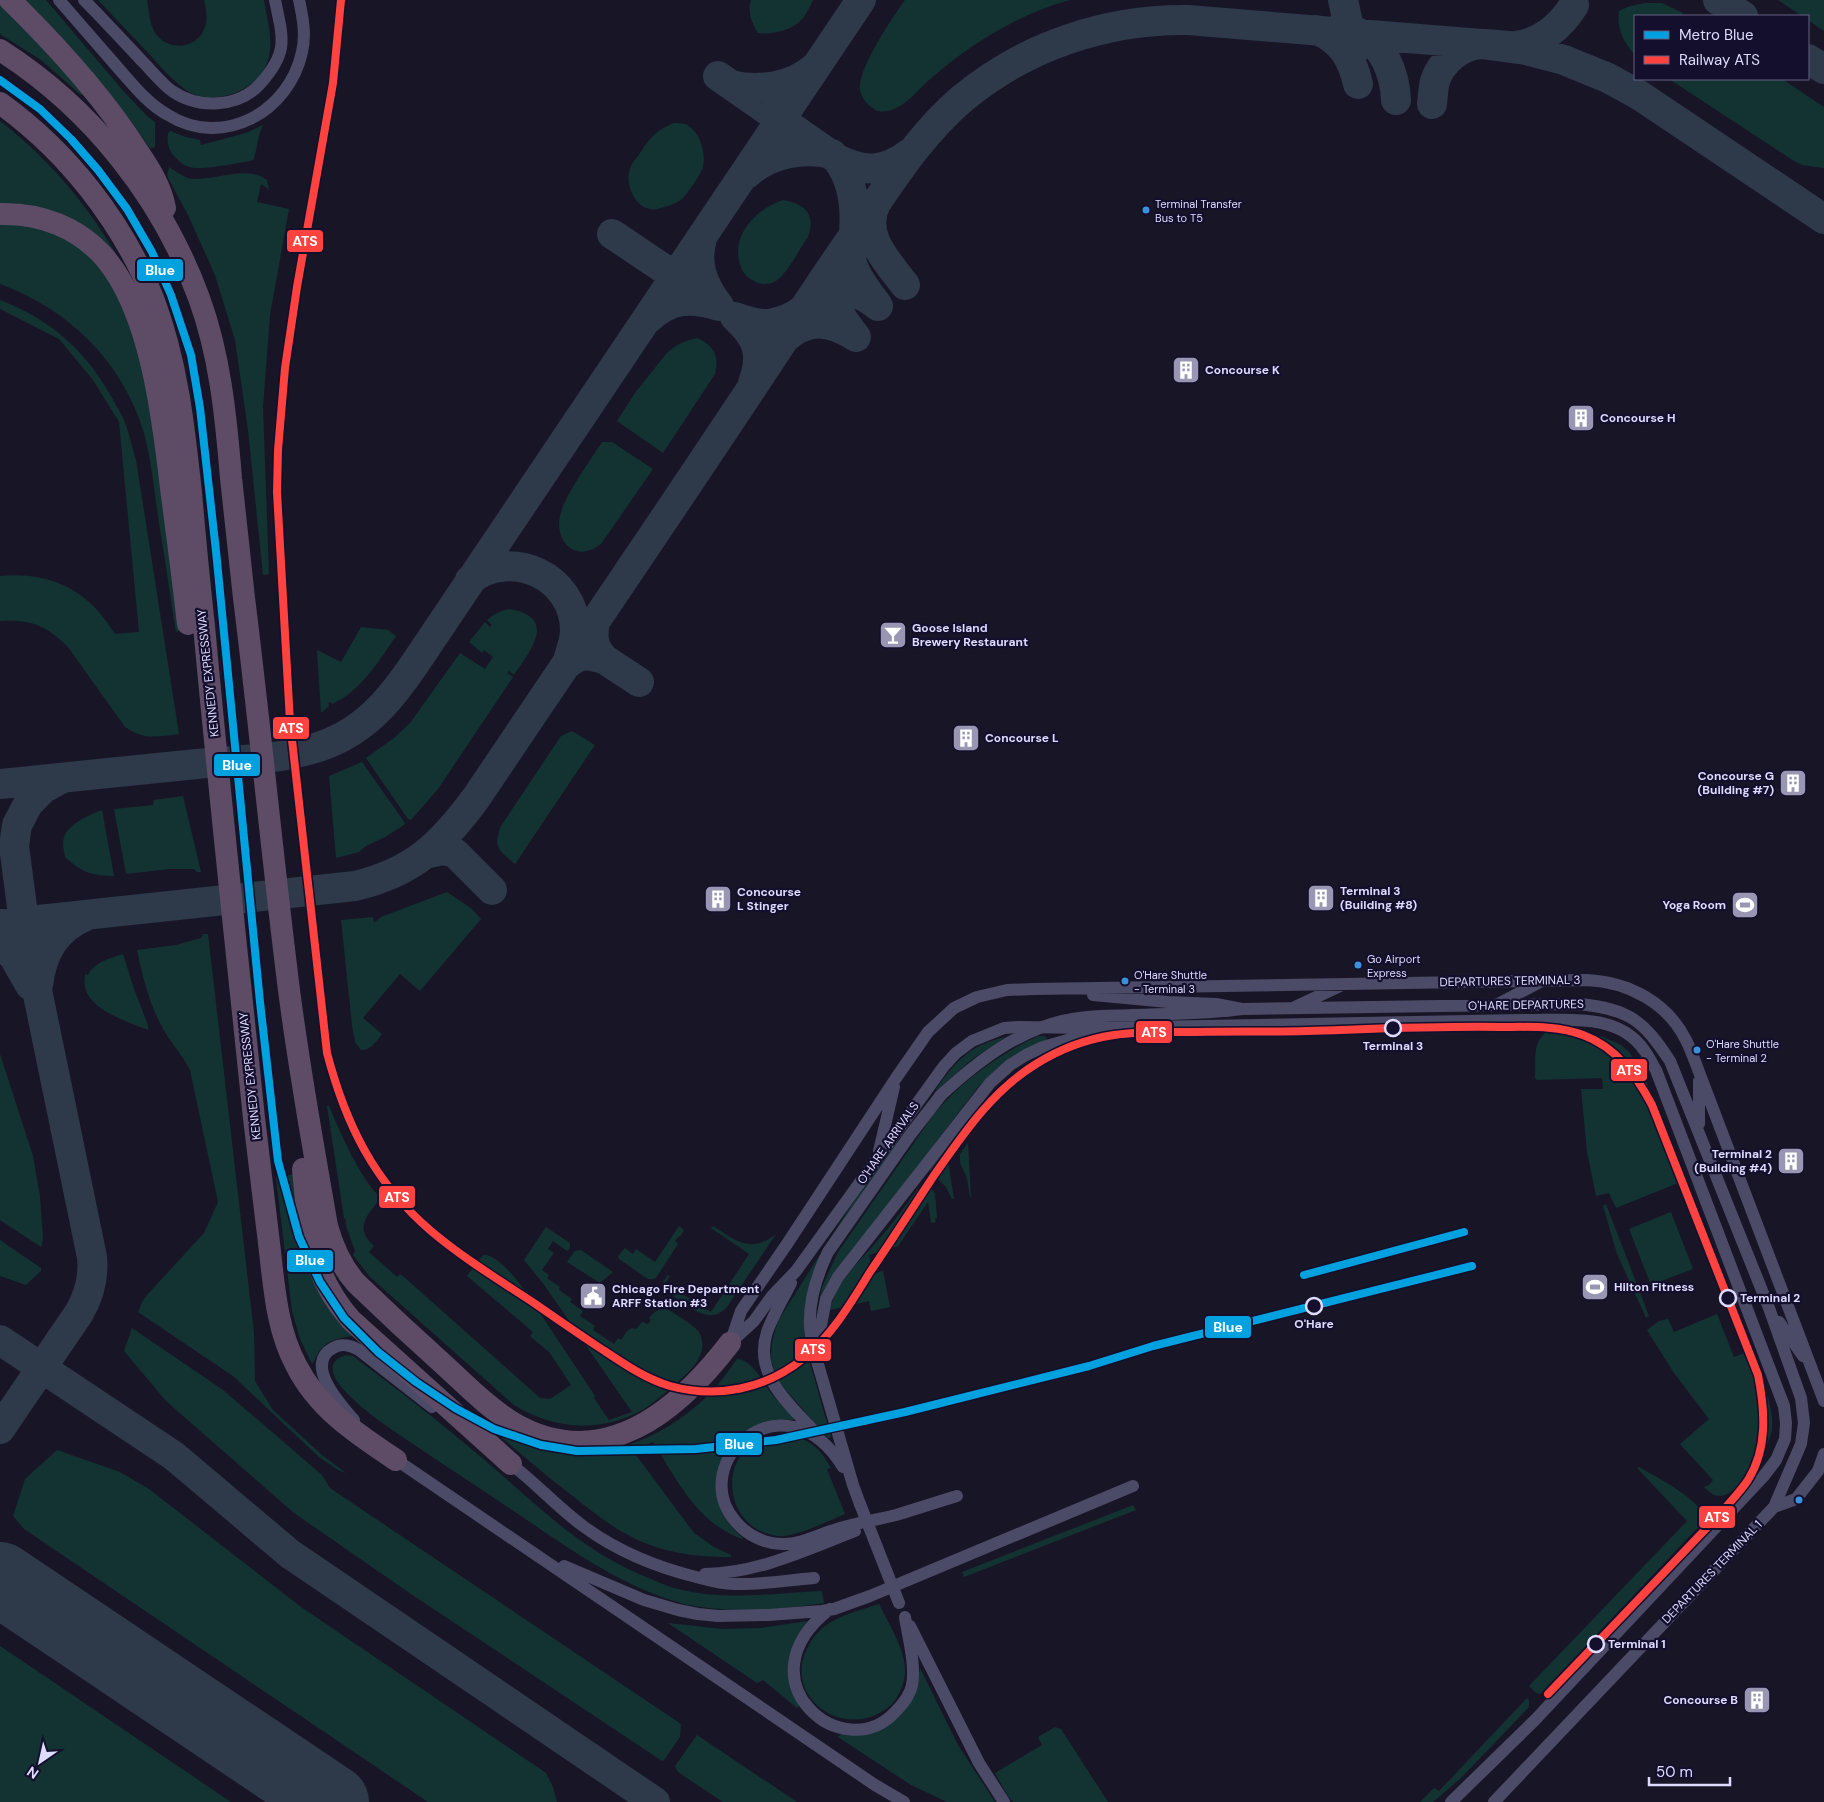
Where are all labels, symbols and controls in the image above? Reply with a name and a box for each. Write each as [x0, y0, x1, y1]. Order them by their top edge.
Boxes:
legend [1634, 15, 1809, 80]
text: Metro Blue [1679, 25, 1753, 45]
text: Railway ATS [1679, 50, 1760, 70]
place label: Terminal Transfer Bus to T5 [1155, 197, 1242, 225]
marker: Terminal Transfer Bus to T5 [1141, 205, 1151, 215]
line badge: ATS [286, 229, 324, 253]
text: ATS [292, 232, 318, 250]
line badge: Blue [136, 258, 184, 282]
text: Blue [145, 261, 175, 279]
building icon: Concourse K [1171, 355, 1201, 385]
place label: Concourse K [1205, 362, 1280, 378]
building icon: Concourse H [1566, 403, 1596, 433]
place label: Concourse H [1600, 410, 1675, 426]
street label: KENNEDY EXPRESSWAY [193, 608, 223, 738]
bar icon: Goose Island Brewery Restaurant [878, 620, 908, 650]
place label: Goose Island Brewery Restaurant [912, 620, 1028, 650]
line badge: ATS [272, 716, 310, 740]
text: ATS [278, 719, 304, 737]
building icon: Concourse L [951, 723, 981, 753]
place label: Concourse L [985, 730, 1059, 746]
line badge: Blue [213, 753, 261, 777]
text: Blue [222, 756, 252, 774]
place label: Concourse G (Building #7) [1697, 768, 1774, 798]
building icon: Concourse G (Building #7) [1778, 768, 1808, 798]
building icon: Terminal 3 (Building #8) [1306, 883, 1336, 913]
place label: Terminal 3 (Building #8) [1340, 883, 1417, 913]
building icon: Concourse L Stinger [703, 884, 733, 914]
place label: Concourse L Stinger [737, 884, 801, 914]
sports icon: Yoga Room [1730, 890, 1760, 920]
place label: Yoga Room [1662, 897, 1726, 913]
place label: Go Airport Express [1367, 952, 1421, 980]
marker: Go Airport Express [1353, 960, 1363, 970]
place label: O'Hare Shuttle - Terminal 3 [1134, 968, 1207, 996]
street label: DEPARTURES TERMINAL 3 [1439, 972, 1581, 990]
marker: O'Hare Shuttle - Terminal 3 [1120, 976, 1130, 986]
street label: O'HARE DEPARTURES [1468, 996, 1584, 1014]
street label: KENNEDY EXPRESSWAY [235, 1011, 265, 1141]
marker: Terminal 3 [1384, 1019, 1402, 1037]
line badge: ATS [1135, 1020, 1173, 1044]
text: ATS [1141, 1023, 1167, 1041]
place label: O'Hare Shuttle - Terminal 2 [1706, 1037, 1779, 1065]
place label: Terminal 3 [1363, 1038, 1423, 1054]
marker: O'Hare Shuttle - Terminal 2 [1692, 1045, 1702, 1055]
line badge: ATS [1610, 1058, 1648, 1082]
text: ATS [1616, 1061, 1642, 1079]
street label: O'HARE ARRIVALS [854, 1099, 922, 1187]
place label: Terminal 2 (Building #4) [1694, 1146, 1772, 1176]
building icon: Terminal 2 (Building #4) [1776, 1146, 1806, 1176]
line badge: ATS [378, 1185, 416, 1209]
text: ATS [384, 1188, 410, 1206]
line badge: Blue [286, 1249, 334, 1273]
text: Blue [295, 1251, 325, 1269]
sports icon: Hilton Fitness [1580, 1272, 1610, 1302]
place label: Hilton Fitness [1614, 1279, 1694, 1295]
public building icon: Chicago Fire Department ARFF Station #3 [578, 1281, 608, 1311]
place label: Chicago Fire Department ARFF Station #3 [612, 1281, 760, 1311]
marker: Terminal 2 [1719, 1289, 1737, 1307]
place label: Terminal 2 [1740, 1290, 1800, 1306]
marker: O'Hare [1305, 1297, 1323, 1315]
line badge: Blue [1204, 1315, 1252, 1339]
place label: O'Hare [1294, 1316, 1334, 1332]
text: Blue [1213, 1318, 1243, 1336]
line badge: ATS [794, 1338, 832, 1362]
text: ATS [800, 1340, 826, 1358]
line badge: Blue [715, 1432, 763, 1456]
text: Blue [724, 1435, 754, 1453]
unlabelled marker [1794, 1495, 1804, 1505]
line badge: ATS [1698, 1505, 1736, 1529]
text: ATS [1704, 1508, 1730, 1526]
street label: DEPARTURES TERMINAL 1 [1658, 1517, 1766, 1627]
marker: Terminal 1 [1587, 1635, 1605, 1653]
place label: Terminal 1 [1608, 1636, 1666, 1652]
building icon: Concourse B [1742, 1685, 1772, 1715]
place label: Concourse B [1663, 1692, 1738, 1708]
north arrow [15, 1737, 65, 1787]
scale bar [1649, 1754, 1730, 1786]
text: N [23, 1762, 42, 1783]
text: 50 m [1656, 1762, 1693, 1782]

